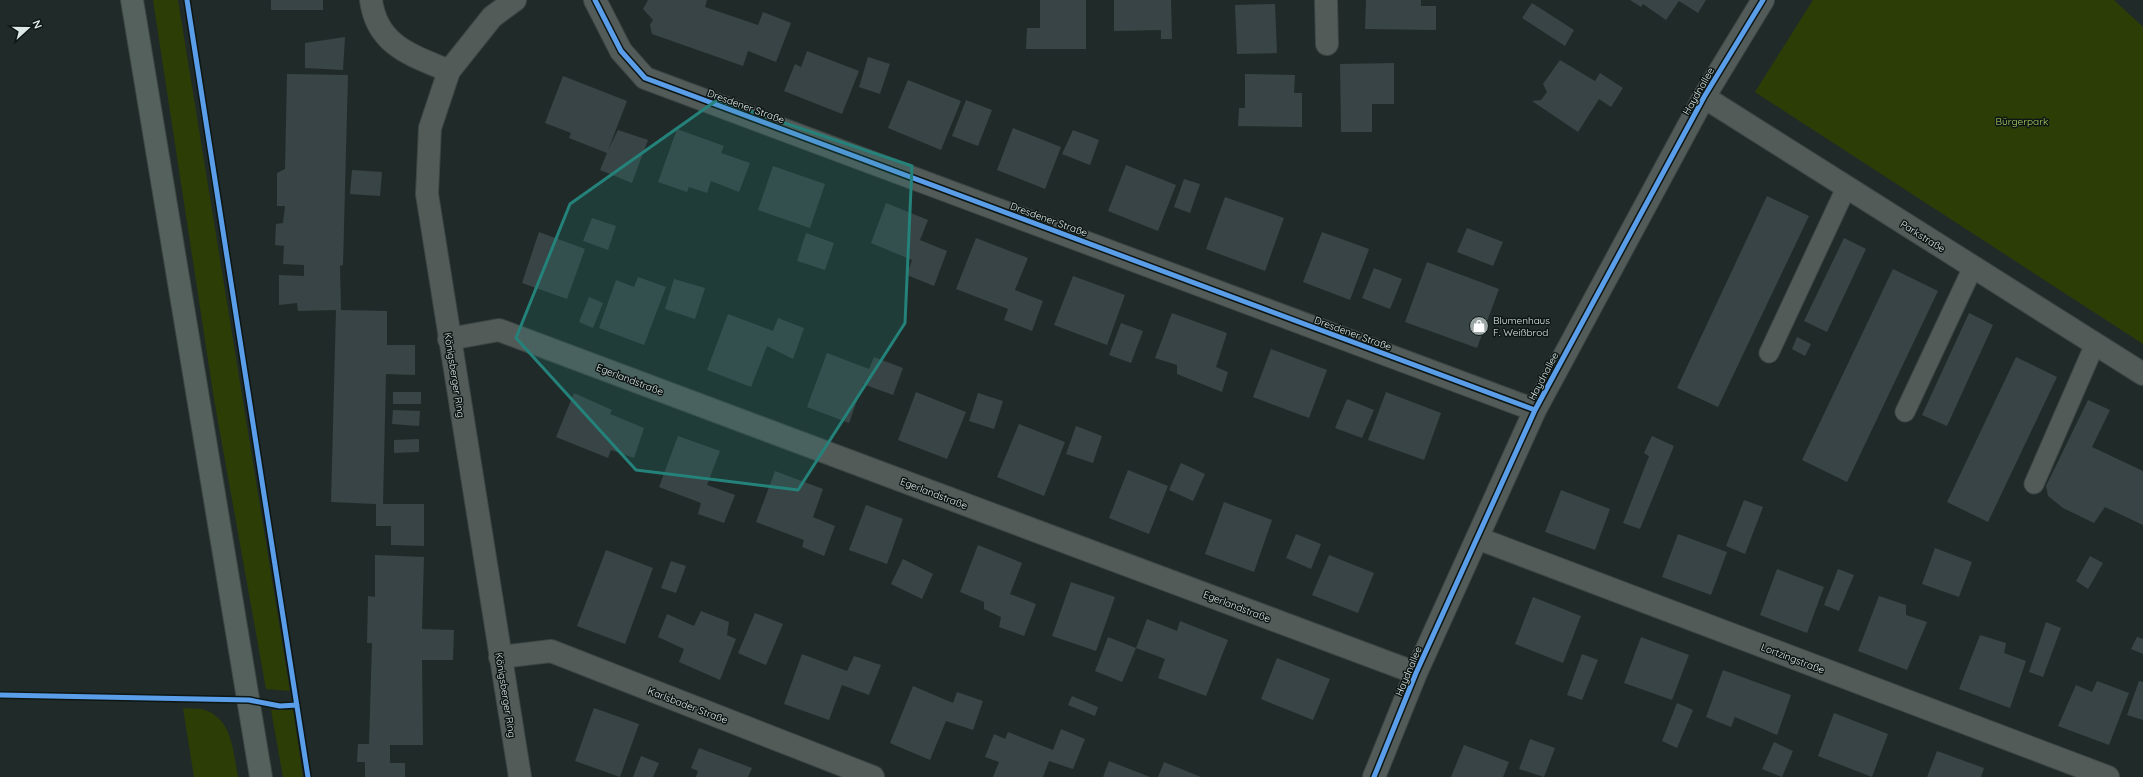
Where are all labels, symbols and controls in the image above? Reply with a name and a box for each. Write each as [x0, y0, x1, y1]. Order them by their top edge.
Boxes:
north arrow [8, 8, 48, 48]
text: N [29, 18, 45, 31]
street label: Haydnallee [1680, 65, 1717, 117]
street label: Dresdener Straße [705, 86, 787, 127]
park label: Bürgerpark [1996, 115, 2048, 128]
street label: Dresdener Straße [1008, 199, 1090, 240]
street label: Parkstraße [1898, 217, 1948, 256]
street label: Dresdener Straße [1312, 313, 1394, 354]
place label: Blumenhaus F. Weißbrod [1493, 314, 1550, 339]
shop icon: Blumenhaus F. Weißbrod [1468, 315, 1490, 337]
street label: Königsberger Ring [441, 332, 468, 419]
street label: Haydnallee [1525, 350, 1562, 403]
street label: Egerlandstraße [594, 361, 666, 398]
street label: Egerlandstraße [898, 475, 970, 512]
street label: Egerlandstraße [1201, 588, 1273, 625]
street label: Lortzingstraße [1759, 640, 1827, 677]
street label: Haydnallee [1392, 644, 1425, 698]
street label: Königsberger Ring [492, 652, 519, 739]
street label: Karlsbader Straße [646, 684, 730, 727]

